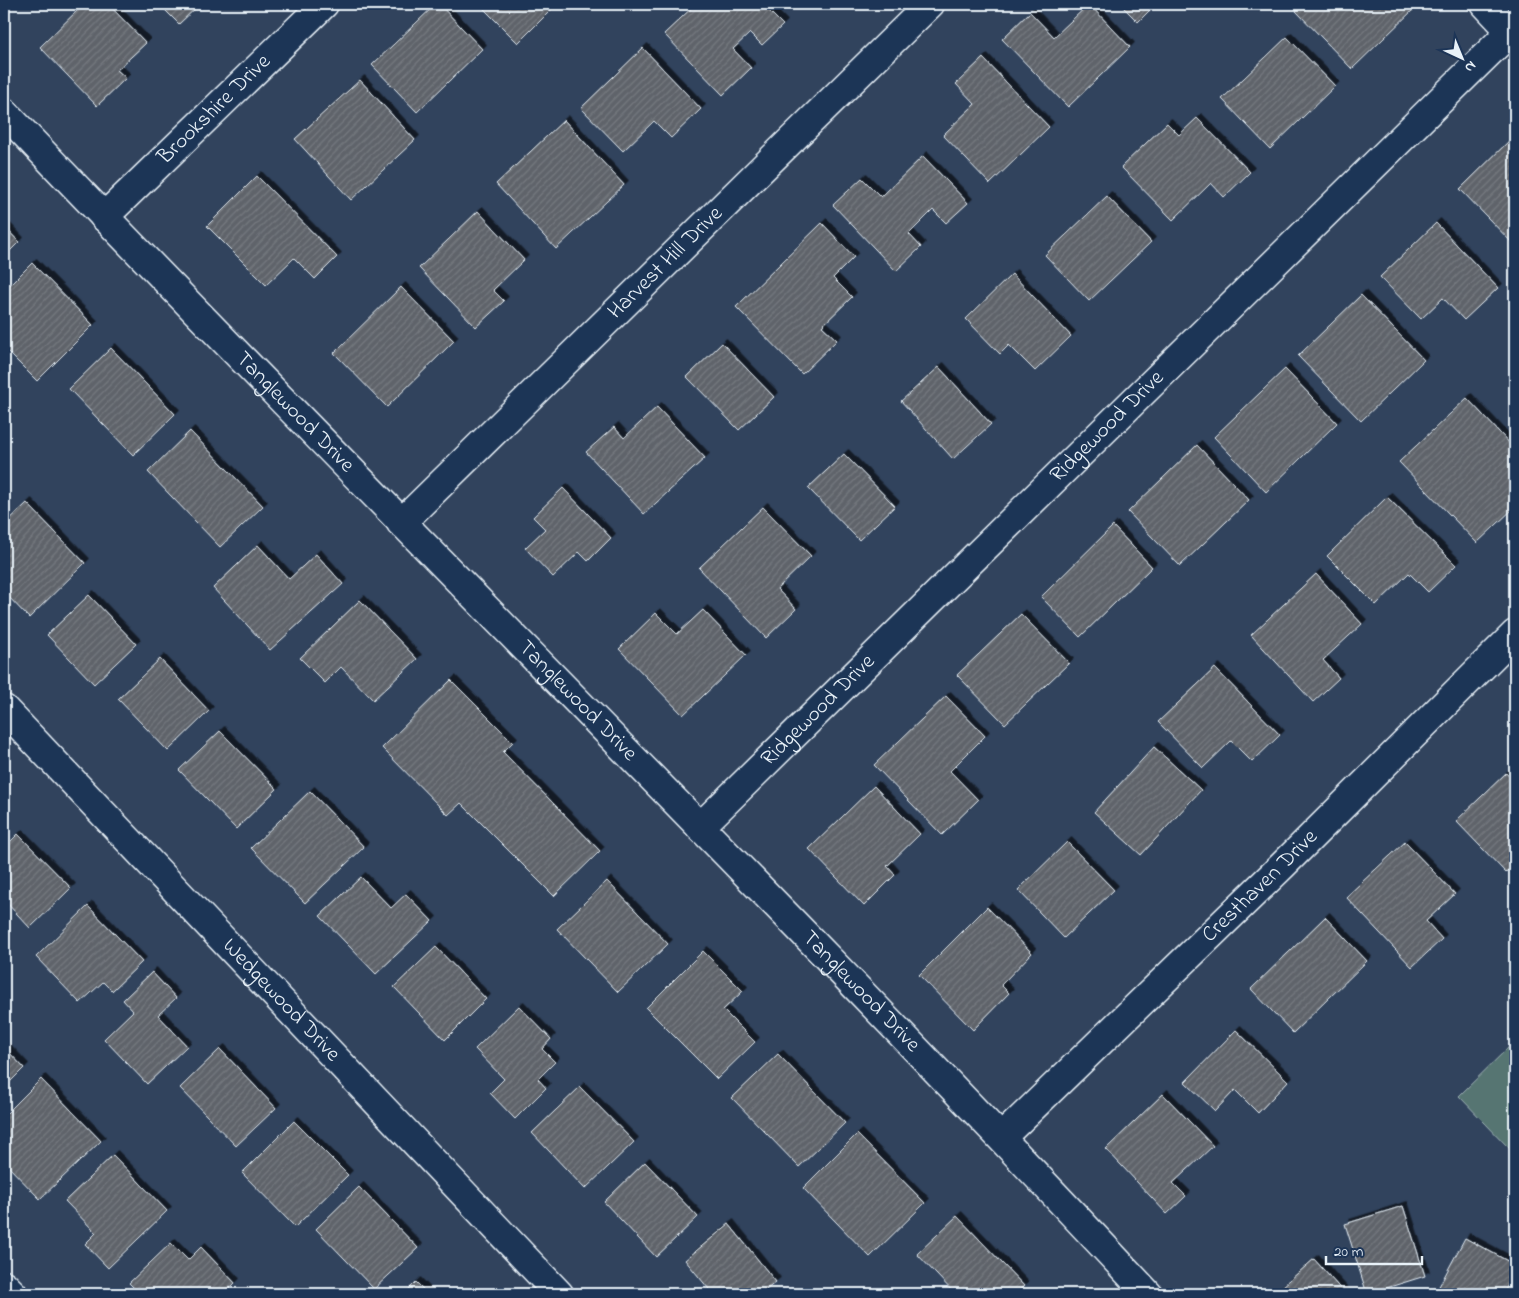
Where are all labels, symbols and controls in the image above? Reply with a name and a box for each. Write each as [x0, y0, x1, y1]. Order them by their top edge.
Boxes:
north arrow [1436, 32, 1486, 82]
street label: Brookshire Drive [150, 47, 279, 173]
text: N [1459, 55, 1481, 77]
street label: Harvest Hill Drive [601, 199, 731, 327]
street label: Tanglewood Drive [227, 345, 361, 481]
street label: Ridgewood Drive [1043, 363, 1172, 491]
street label: Tanglewood Drive [510, 633, 644, 769]
street label: Ridgewood Drive [754, 647, 883, 774]
street label: Cresthaven Drive [1195, 822, 1326, 951]
street label: Tanglewood Drive [794, 924, 927, 1060]
street label: Wedgewood Drive [214, 932, 347, 1070]
scale bar [1326, 1233, 1423, 1265]
text: 20 m [1334, 1241, 1364, 1263]

